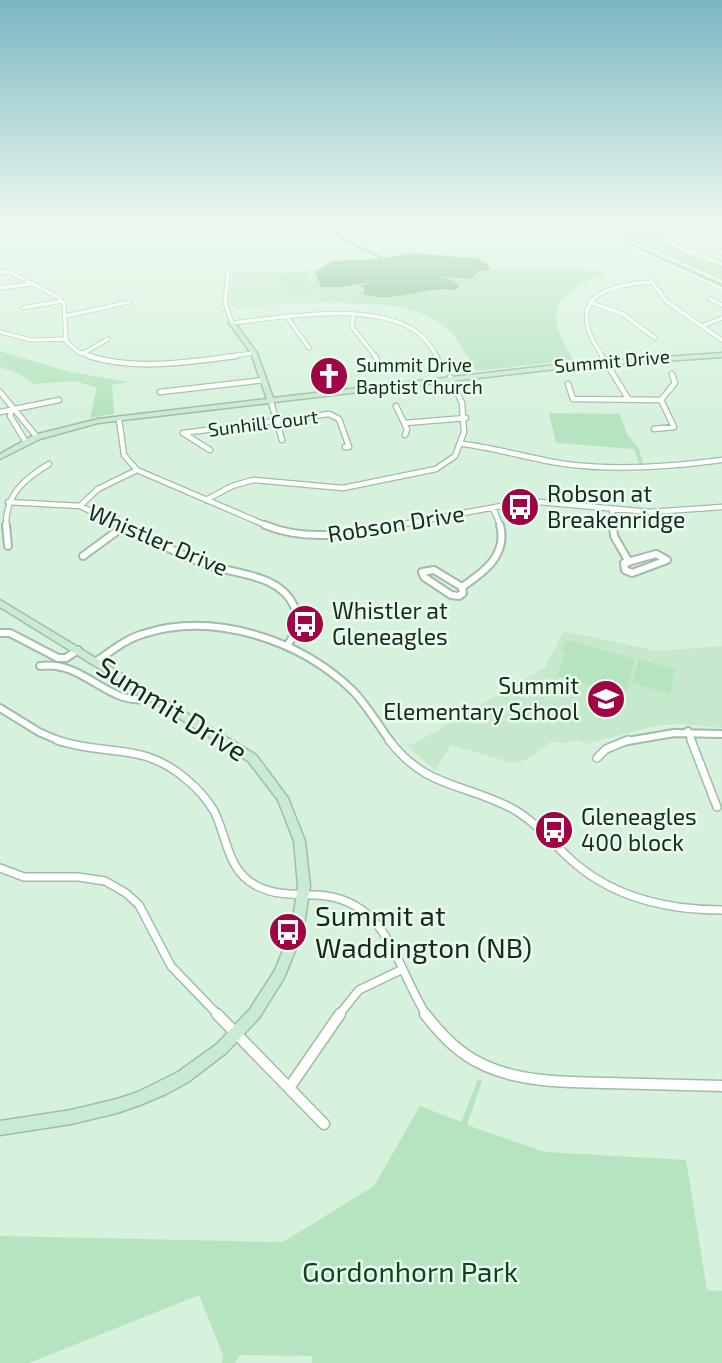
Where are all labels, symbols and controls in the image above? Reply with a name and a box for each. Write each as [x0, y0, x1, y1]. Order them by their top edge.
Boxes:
street label: Summit Drive [553, 344, 671, 377]
place label: Summit Drive Baptist Church [356, 353, 483, 398]
church icon: Summit Drive Baptist Church [308, 355, 350, 397]
street label: Sunhill Court [207, 404, 319, 441]
place label: Robson at Breakenridge [547, 479, 685, 533]
bus stop icon: Robson at Breakenridge [499, 486, 541, 528]
street label: Whistler Drive [84, 497, 232, 581]
street label: Robson Drive [325, 498, 466, 548]
place label: Whistler at Gleneagles [332, 596, 448, 650]
bus stop icon: Whistler at Gleneagles [284, 603, 326, 645]
street label: Summit Drive [91, 648, 254, 768]
place label: Summit Elementary School [383, 671, 579, 725]
school or university icon: Summit Elementary School [585, 678, 627, 720]
place label: Gleneagles 400 block [581, 802, 697, 856]
bus stop icon: Gleneagles 400 block [533, 809, 575, 851]
place label: Summit at Waddington (NB) [315, 898, 532, 964]
bus stop icon: Summit at Waddington (NB) [267, 911, 309, 953]
park label: Gordonhorn Park [302, 1254, 518, 1288]

